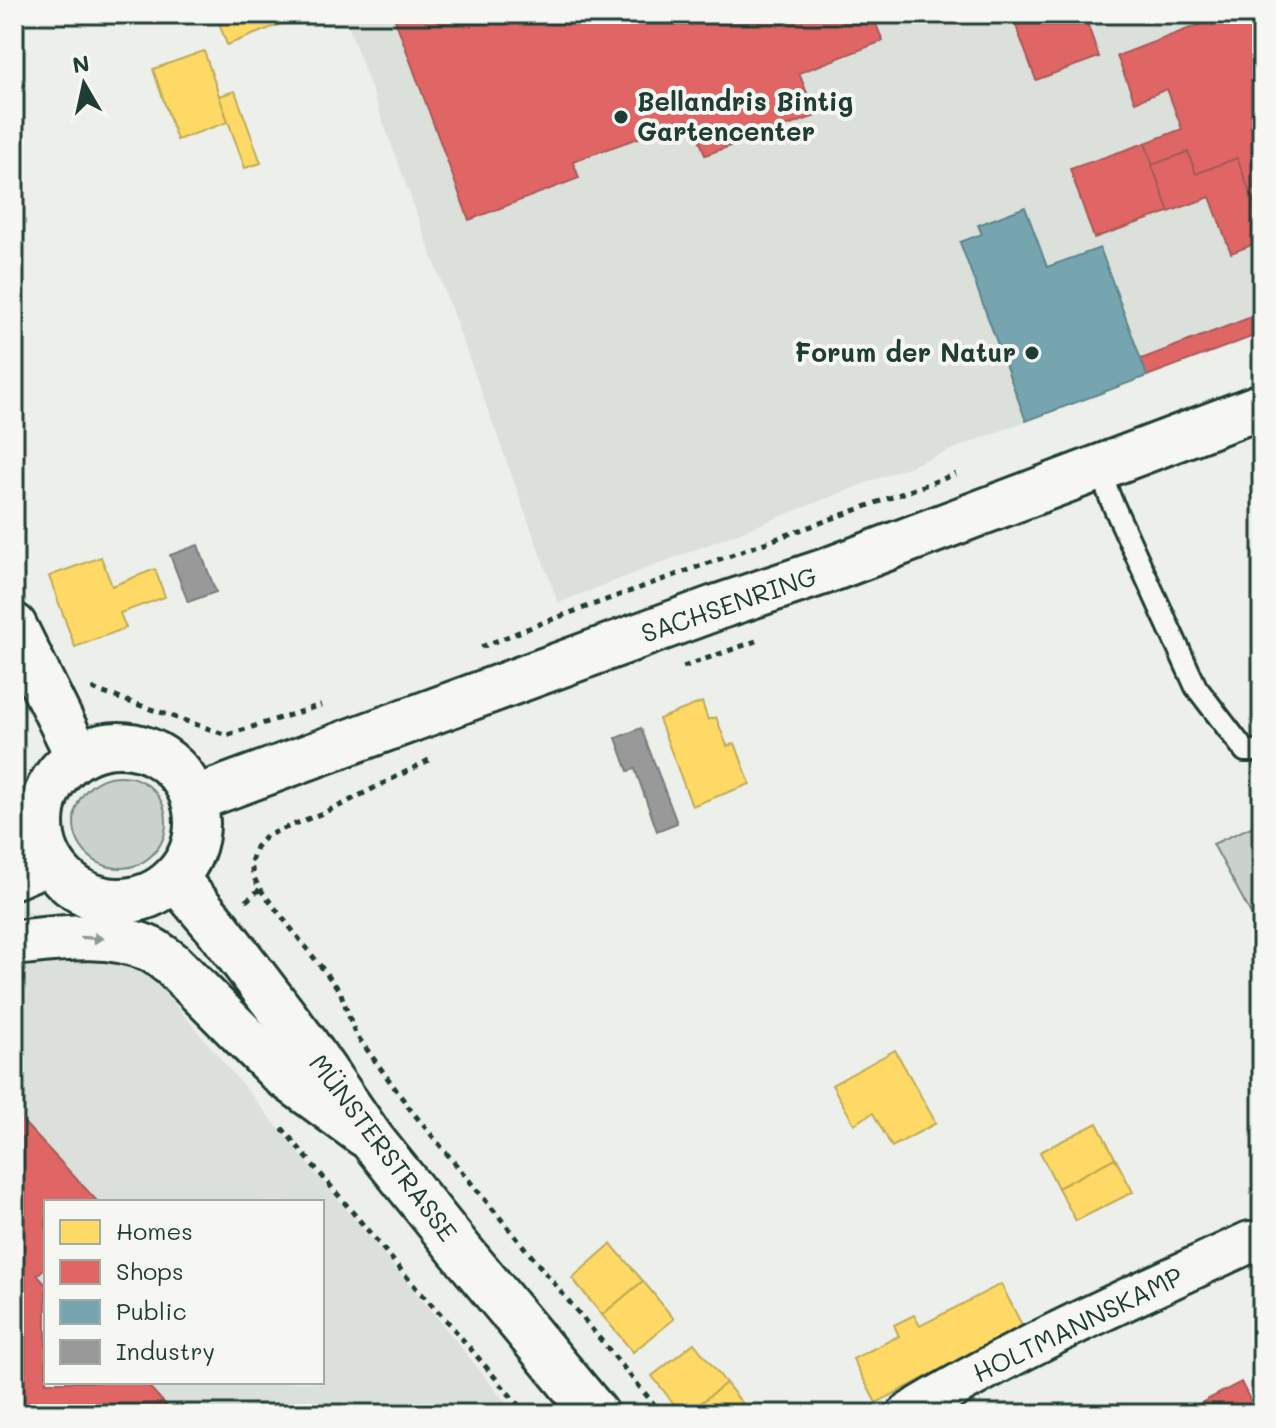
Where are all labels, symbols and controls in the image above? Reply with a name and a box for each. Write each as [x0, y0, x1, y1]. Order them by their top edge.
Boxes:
north arrow [44, 44, 124, 124]
text: N [70, 48, 91, 79]
place label: Bellandris Bintig Gartencenter [637, 84, 853, 148]
marker: Bellandris Bintig Gartencenter [612, 108, 630, 126]
place label: Forum der Natur [795, 335, 1016, 369]
marker: Forum der Natur [1023, 344, 1041, 362]
street label: SACHSENRING [636, 558, 821, 650]
one-way arrow [80, 932, 105, 945]
street label: MÜNSTERSTRASSE [302, 1047, 465, 1248]
legend [44, 1200, 324, 1384]
text: Homes [116, 1215, 193, 1246]
text: Shops [116, 1255, 184, 1286]
street label: HOLTMANNSKAMP [967, 1258, 1188, 1390]
text: Public [116, 1295, 187, 1326]
text: Industry [116, 1335, 215, 1366]

